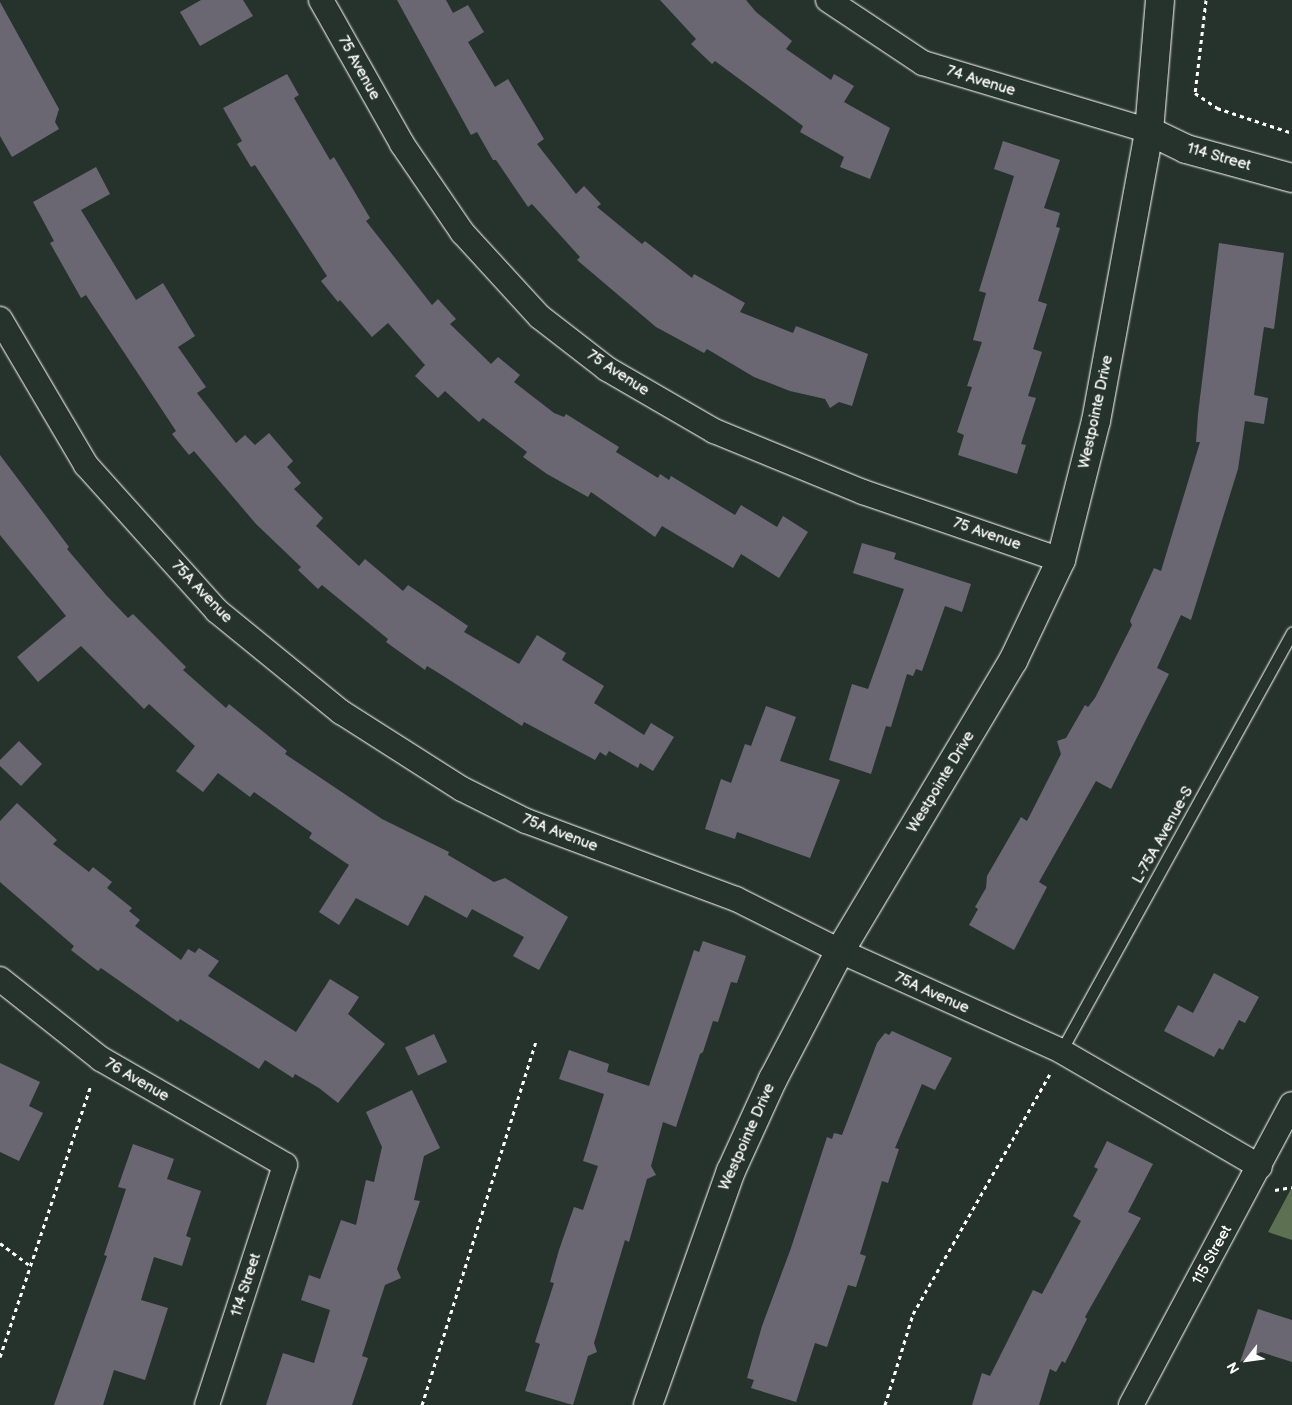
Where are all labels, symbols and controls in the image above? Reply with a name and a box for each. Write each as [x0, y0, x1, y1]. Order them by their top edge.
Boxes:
street label: 75 Avenue [334, 33, 384, 103]
street label: 74 Avenue [944, 62, 1018, 100]
street label: 114 Street [1185, 139, 1253, 175]
street label: 75 Avenue [584, 346, 652, 400]
street label: Westpointe Drive [1075, 354, 1117, 470]
street label: 75 Avenue [951, 514, 1023, 554]
street label: 75A Avenue [168, 557, 236, 627]
street label: Westpointe Drive [904, 728, 978, 836]
street label: L-75A Avenue-S [1129, 783, 1197, 887]
street label: 75A Avenue [520, 810, 600, 856]
street label: 75A Avenue [892, 969, 972, 1017]
street label: 76 Avenue [102, 1054, 172, 1106]
street label: Westpointe Drive [715, 1081, 779, 1193]
street label: 115 Street [1188, 1222, 1236, 1288]
street label: 114 Street [227, 1251, 265, 1319]
north arrow [1222, 1335, 1272, 1385]
text: N [1224, 1359, 1244, 1377]

